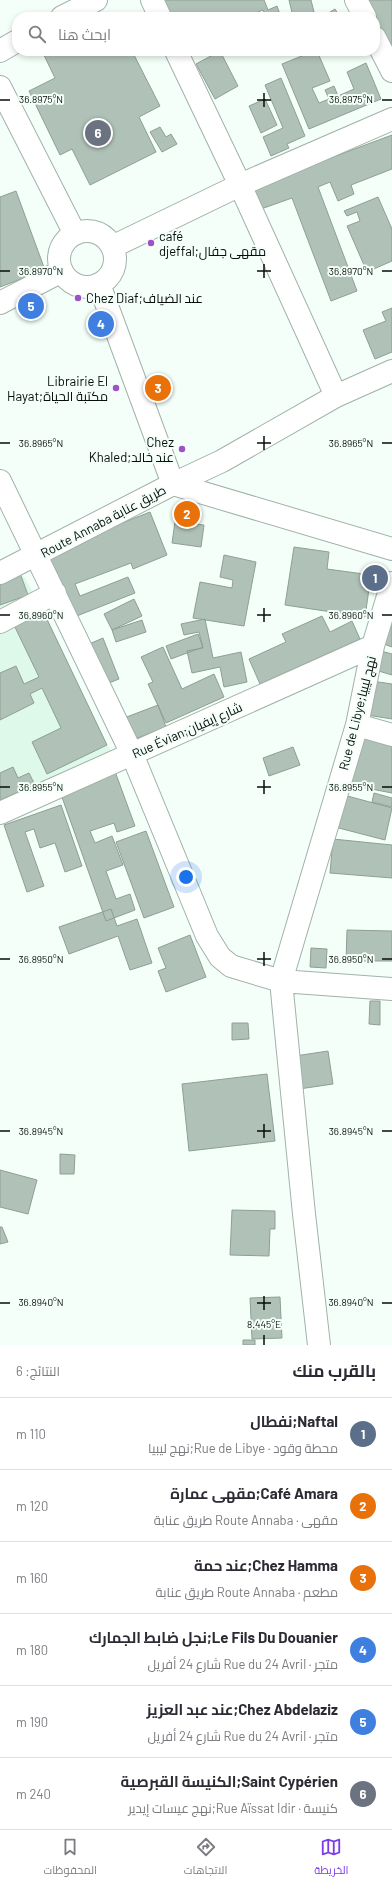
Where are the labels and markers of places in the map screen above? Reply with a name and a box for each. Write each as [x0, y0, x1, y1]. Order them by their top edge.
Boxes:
pin: 6 [85, 118, 111, 148]
place label: café djeffal;مقهى جفال [159, 228, 266, 260]
marker: café djeffal;مقهى جفال [146, 238, 156, 248]
place label: Chez Diaf;عند الضياف [86, 290, 203, 306]
pin: 5 [18, 291, 44, 321]
marker: Chez Diaf;عند الضياف [73, 293, 83, 303]
pin: 4 [88, 309, 114, 339]
place label: Librairie El Hayat;مكتبة الحياة [7, 373, 108, 404]
pin: 3 [145, 373, 171, 403]
marker: Librairie El Hayat;مكتبة الحياة [111, 383, 121, 393]
place label: Chez Khaled;عند خالد [89, 434, 174, 465]
marker: Chez Khaled;عند خالد [177, 444, 187, 454]
pin: 2 [174, 499, 200, 529]
pin: 1 [362, 563, 388, 593]

